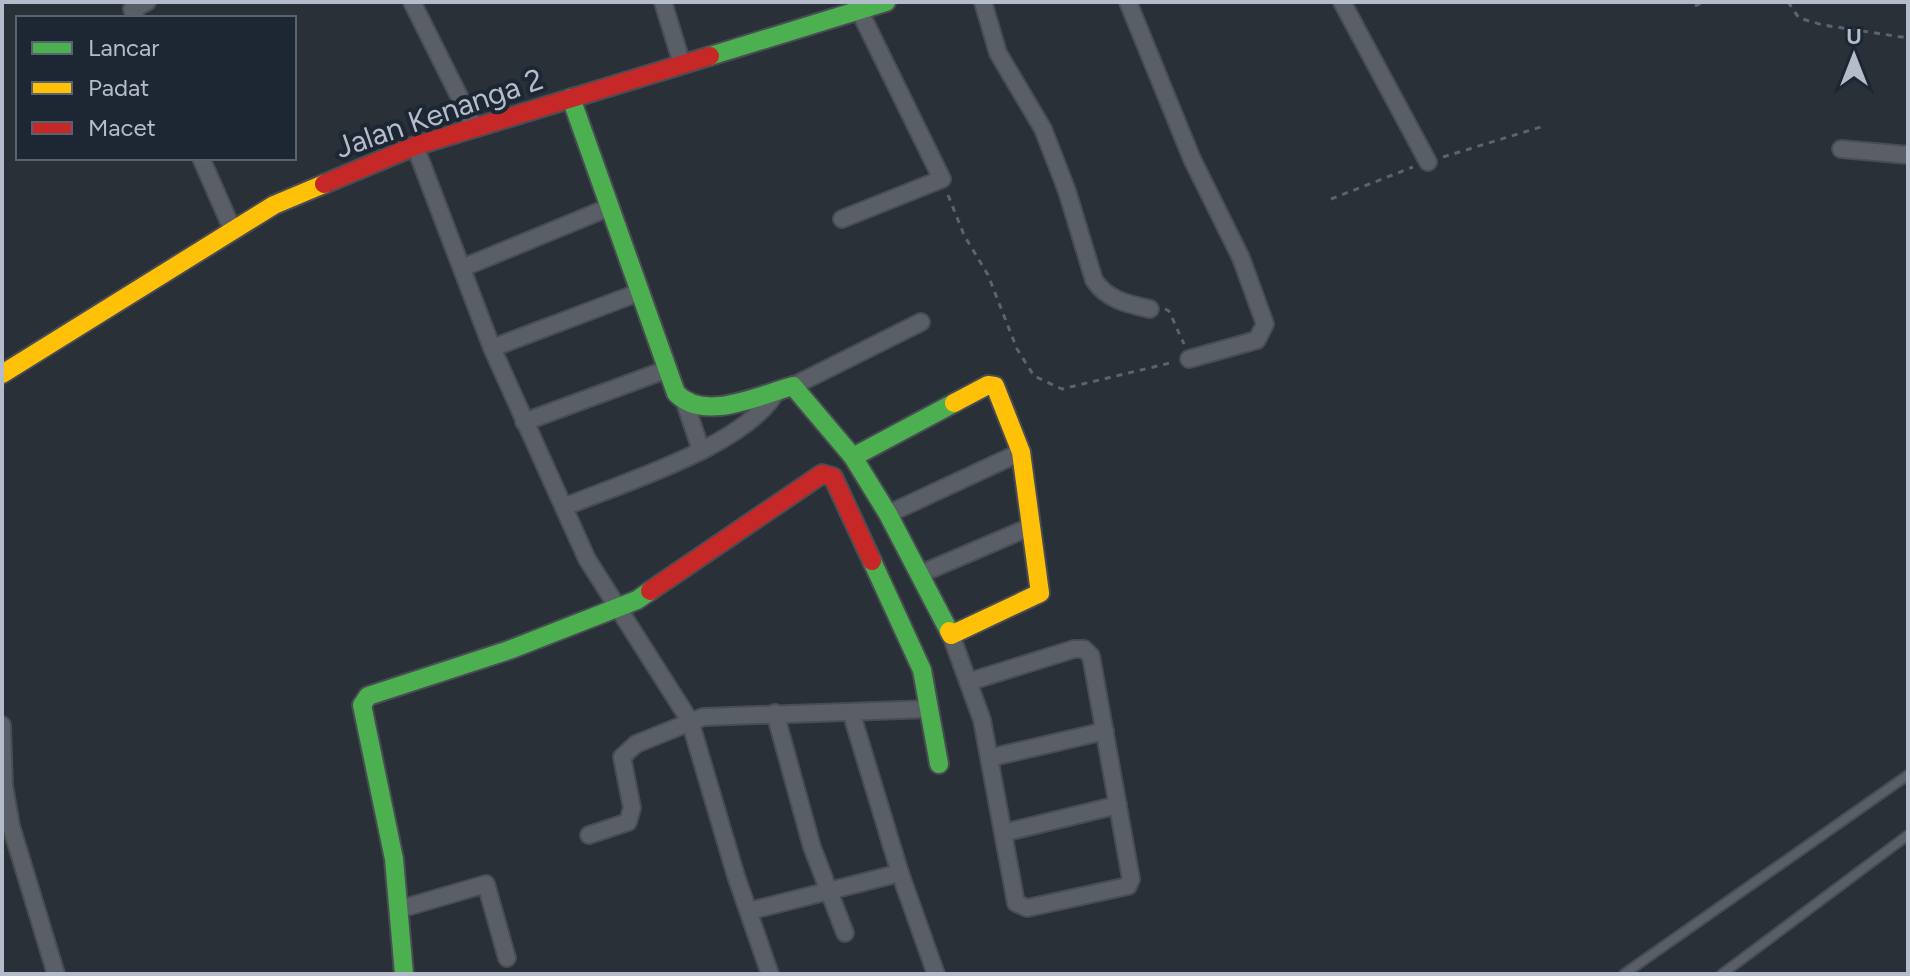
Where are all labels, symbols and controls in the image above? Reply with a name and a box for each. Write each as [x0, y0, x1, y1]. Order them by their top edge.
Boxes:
legend [16, 16, 296, 160]
north arrow [1814, 16, 1894, 96]
text: U [1846, 23, 1862, 50]
text: Lancar [88, 33, 159, 62]
street label: Jalan Kenanga 2 [330, 60, 548, 166]
text: Padat [88, 73, 149, 102]
text: Macet [88, 113, 156, 142]

